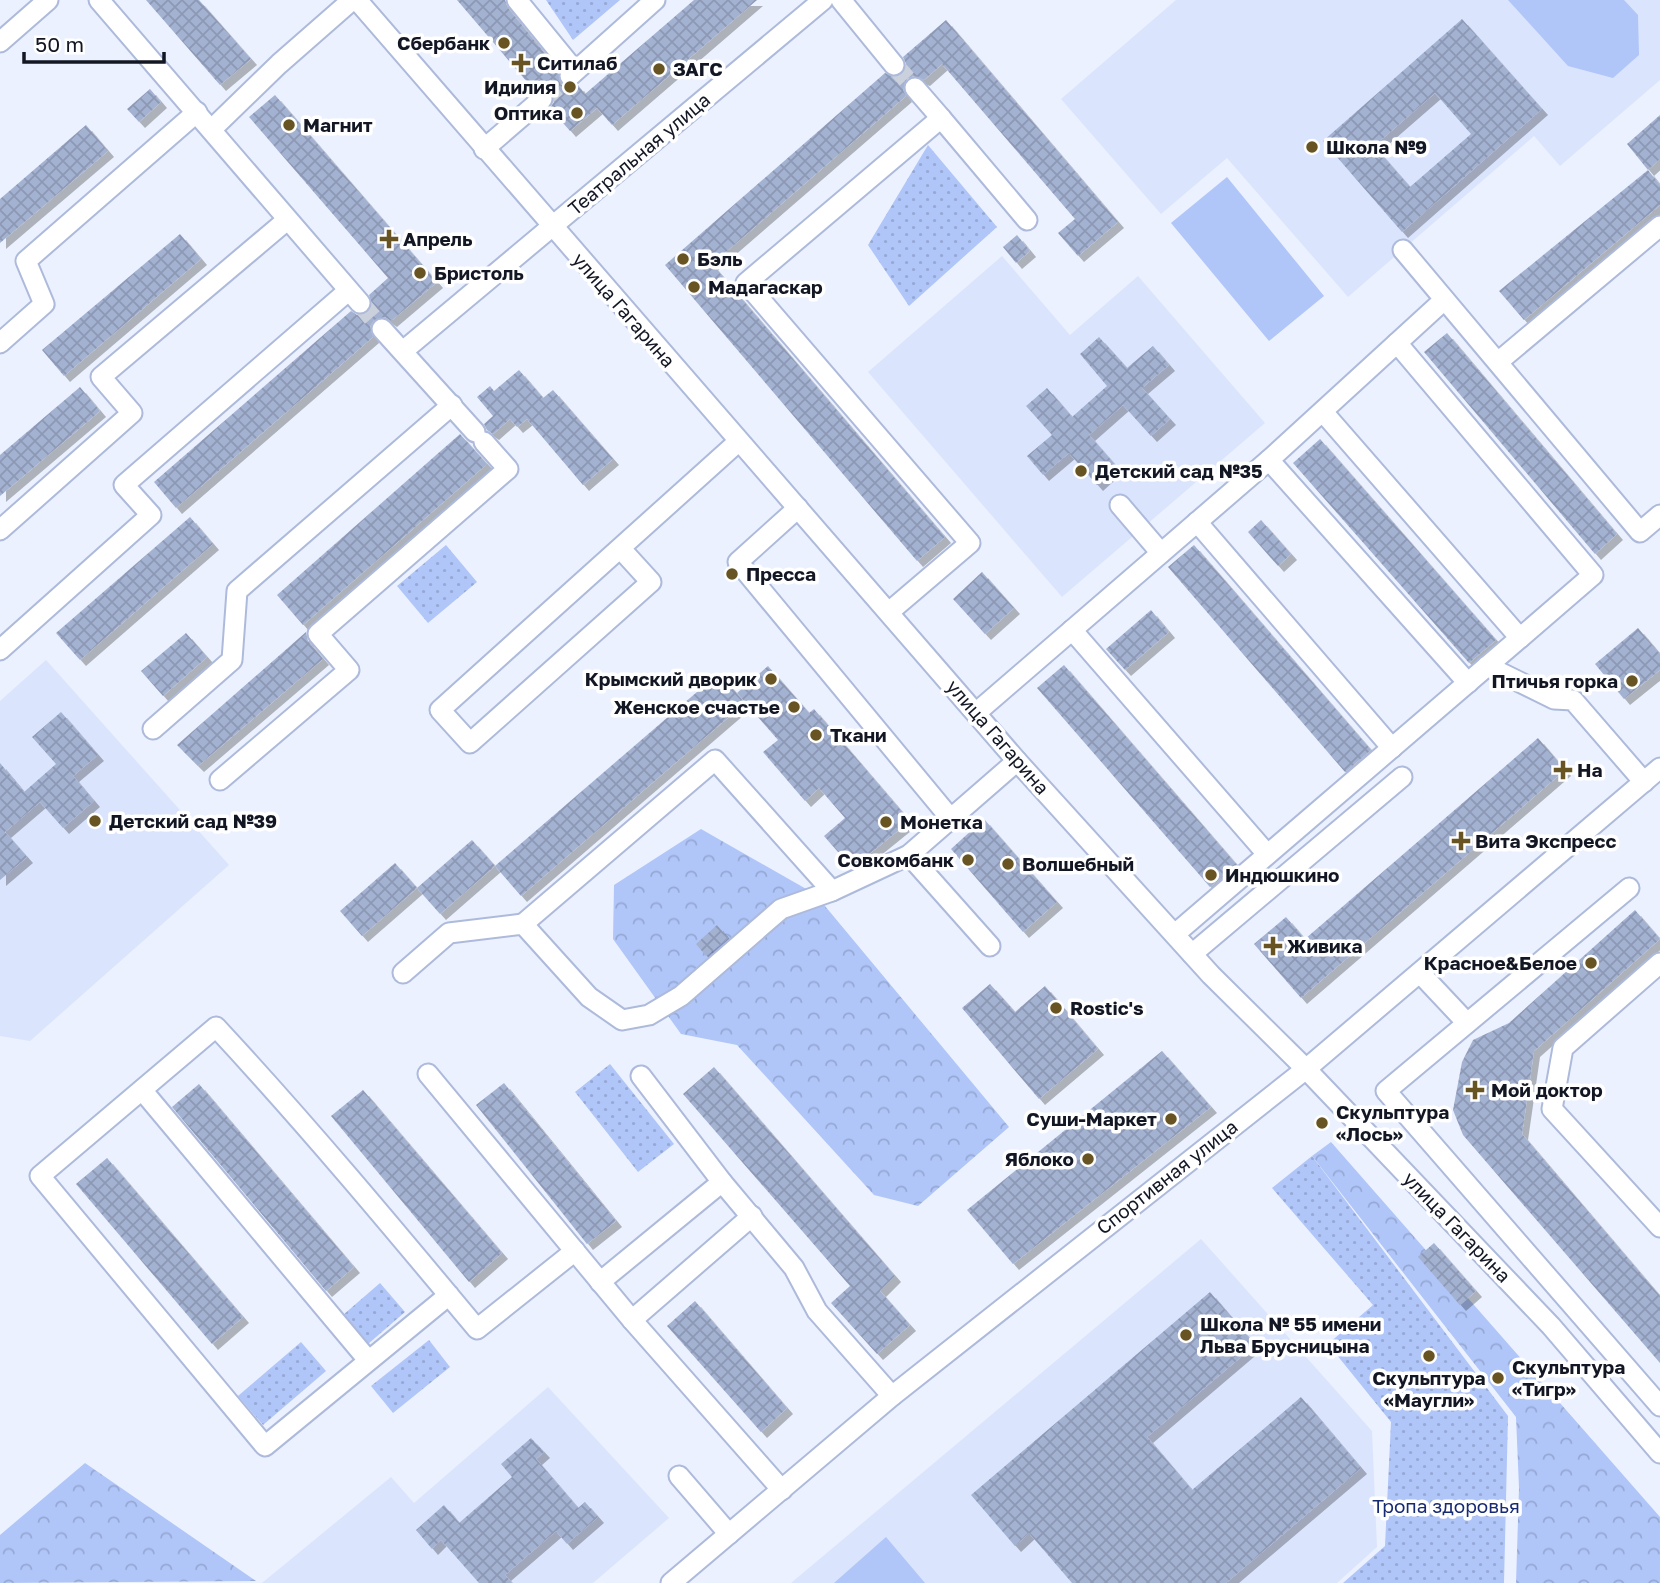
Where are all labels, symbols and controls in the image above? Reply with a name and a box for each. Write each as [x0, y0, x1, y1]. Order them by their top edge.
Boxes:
scale bar [24, 21, 164, 65]
text: 50 m [35, 31, 84, 57]
place label: Сбербанк [397, 31, 490, 54]
marker: Сбербанк [496, 35, 512, 51]
place label: Ситилаб [537, 51, 617, 74]
marker: Ситилаб [511, 53, 531, 73]
place label: ЗАГС [673, 57, 723, 80]
marker: ЗАГС [651, 61, 667, 77]
place label: Идилия [484, 75, 556, 98]
marker: Идилия [562, 79, 578, 95]
street label: Театральная улица [563, 88, 714, 220]
place label: Оптика [494, 101, 563, 124]
marker: Оптика [569, 105, 585, 121]
place label: Магнит [303, 113, 373, 136]
marker: Магнит [281, 117, 297, 133]
place label: Школа №9 [1326, 135, 1427, 158]
marker: Школа №9 [1304, 139, 1320, 155]
place label: Апрель [403, 227, 473, 250]
marker: Апрель [381, 231, 397, 247]
place label: Бэль [697, 247, 743, 270]
street label: улица Гагарина [568, 248, 680, 372]
marker: Бэль [675, 251, 691, 267]
place label: Бристоль [434, 261, 524, 284]
marker: Бристоль [412, 265, 428, 281]
place label: Мадагаскар [708, 275, 823, 298]
marker: Мадагаскар [686, 279, 702, 295]
place label: Детский сад №35 [1095, 459, 1263, 482]
marker: Детский сад №35 [1073, 463, 1089, 479]
place label: Пресса [746, 562, 816, 585]
marker: Пресса [724, 566, 740, 582]
place label: Крымский дворик [585, 667, 757, 690]
place label: Птичья горка [1492, 669, 1618, 692]
marker: Крымский дворик [763, 671, 779, 687]
marker: Птичья горка [1624, 673, 1640, 689]
street label: улица Гагарина [942, 675, 1054, 799]
place label: Женское счастье [614, 695, 780, 718]
marker: Женское счастье [786, 699, 802, 715]
place label: Ткани [830, 723, 887, 746]
marker: Ткани [808, 727, 824, 743]
place label: На [1577, 758, 1602, 781]
marker: На [1555, 762, 1571, 778]
place label: Детский сад №39 [109, 809, 277, 832]
place label: Монетка [900, 810, 983, 833]
marker: Детский сад №39 [87, 813, 103, 829]
marker: Монетка [878, 814, 894, 830]
place label: Вита Экспресс [1475, 829, 1616, 852]
marker: Вита Экспресс [1453, 833, 1469, 849]
place label: Совкомбанк [837, 848, 954, 871]
marker: Совкомбанк [960, 852, 976, 868]
place label: Волшебный [1022, 852, 1134, 875]
marker: Волшебный [1000, 856, 1016, 872]
place label: Индюшкино [1225, 863, 1339, 886]
marker: Индюшкино [1203, 867, 1219, 883]
place label: Живика [1287, 934, 1362, 957]
marker: Живика [1265, 938, 1281, 954]
place label: Красное&Белое [1424, 951, 1577, 974]
marker: Красное&Белое [1583, 955, 1599, 971]
place label: Rostic's [1070, 996, 1144, 1019]
marker: Rostic's [1048, 1000, 1064, 1016]
place label: Мой доктор [1491, 1078, 1603, 1101]
marker: Мой доктор [1465, 1080, 1485, 1100]
place label: Скульптура «Лось» [1336, 1100, 1449, 1145]
place label: Суши-Маркет [1026, 1107, 1157, 1130]
marker: Суши-Маркет [1163, 1111, 1179, 1127]
street label: Спортивная улица [1092, 1114, 1242, 1239]
marker: Скульптура «Лось» [1314, 1115, 1330, 1131]
place label: Яблоко [1005, 1147, 1074, 1170]
marker: Яблоко [1080, 1151, 1096, 1167]
street label: улица Гагарина [1399, 1167, 1516, 1287]
place label: Школа № 55 имени Льва Брусницына [1200, 1312, 1381, 1357]
marker: Школа № 55 имени Льва Брусницына [1178, 1327, 1194, 1343]
marker: Скульптура «Маугли» [1421, 1348, 1437, 1364]
place label: Скульптура «Тигр» [1512, 1355, 1625, 1400]
place label: Скульптура «Маугли» [1372, 1366, 1486, 1411]
marker: Скульптура «Тигр» [1490, 1370, 1506, 1386]
park label: Тропа здоровья [1372, 1494, 1520, 1517]

